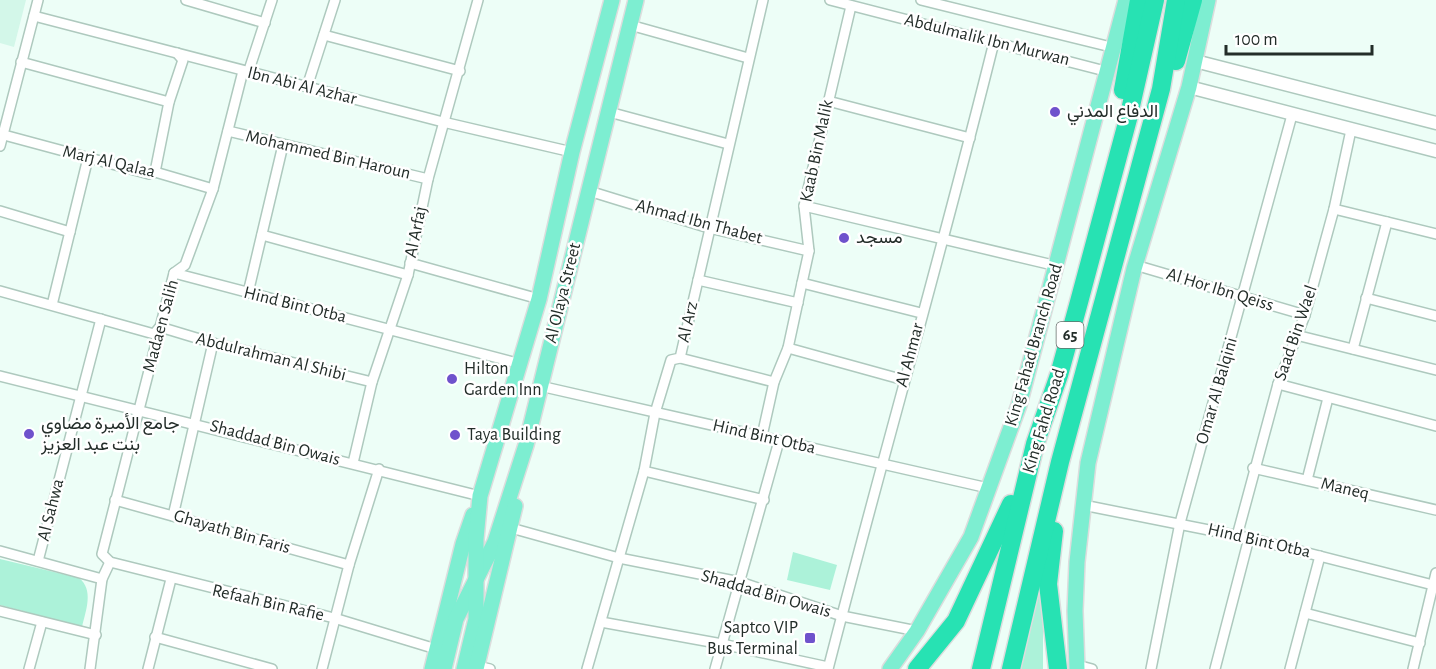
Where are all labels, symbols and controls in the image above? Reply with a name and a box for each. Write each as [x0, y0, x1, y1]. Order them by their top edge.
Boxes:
street label: Abdulmalik Ibn Murwan [903, 11, 1071, 69]
scale bar [1226, 18, 1372, 56]
text: 100 m [1235, 31, 1278, 49]
street label: Ibn Abi Al Azhar [245, 64, 359, 108]
street label: Kaab Bin Malik [797, 97, 837, 204]
place label: الدفاع المدني [1067, 103, 1158, 126]
marker: الدفاع المدني [1048, 105, 1062, 119]
street label: Mohammed Bin Haroun [244, 127, 412, 183]
street label: Marj Al Qalaa [61, 143, 157, 181]
street label: Ahmad Ibn Thabet [634, 196, 765, 248]
street label: Al Arfaj [402, 205, 430, 259]
place label: مسجد [856, 229, 903, 247]
marker: مسجد [837, 231, 851, 245]
street label: Al Olaya Street [542, 241, 584, 345]
street label: King Fahad Branch Road [1002, 262, 1066, 428]
street label: Al Hor Ibn Qeiss [1164, 265, 1276, 315]
street label: Madaen Salih [140, 278, 182, 374]
street label: Saad Bin Wael [1271, 283, 1321, 383]
street label: Hind Bint Otba [242, 284, 348, 326]
street label: Al Arz [675, 300, 701, 344]
street label: Al Ahmar [893, 321, 927, 389]
road number: 65 [1056, 322, 1084, 348]
street label: Abdulrahman Al Shibi [194, 330, 348, 384]
street label: Omar Al Balqini [1193, 336, 1241, 446]
place label: Hilton Garden Inn [464, 360, 541, 399]
street label: King Fahd Road [1020, 367, 1068, 475]
marker: Hilton Garden Inn [445, 372, 459, 386]
place label: جامع الأميرة مضاوي بنت عبد العزيز [40, 413, 180, 455]
street label: Hind Bint Otba [711, 416, 817, 458]
street label: Shaddad Bin Owais [208, 417, 342, 469]
place label: Taya Building [467, 426, 561, 444]
marker: جامع الأميرة مضاوي بنت عبد العزيز [22, 427, 36, 441]
marker: Taya Building [448, 428, 462, 442]
street label: Maneq [1319, 475, 1371, 503]
street label: Al Sahwa [35, 477, 67, 543]
street label: Ghayath Bin Faris [172, 507, 292, 557]
street label: Hind Bint Otba [1206, 520, 1312, 562]
street label: Shaddad Bin Owais [699, 567, 833, 621]
street label: Refaah Bin Rafie [210, 581, 326, 625]
place label: Saptco VIP Bus Terminal [707, 619, 798, 658]
marker: Saptco VIP Bus Terminal [803, 631, 817, 645]

